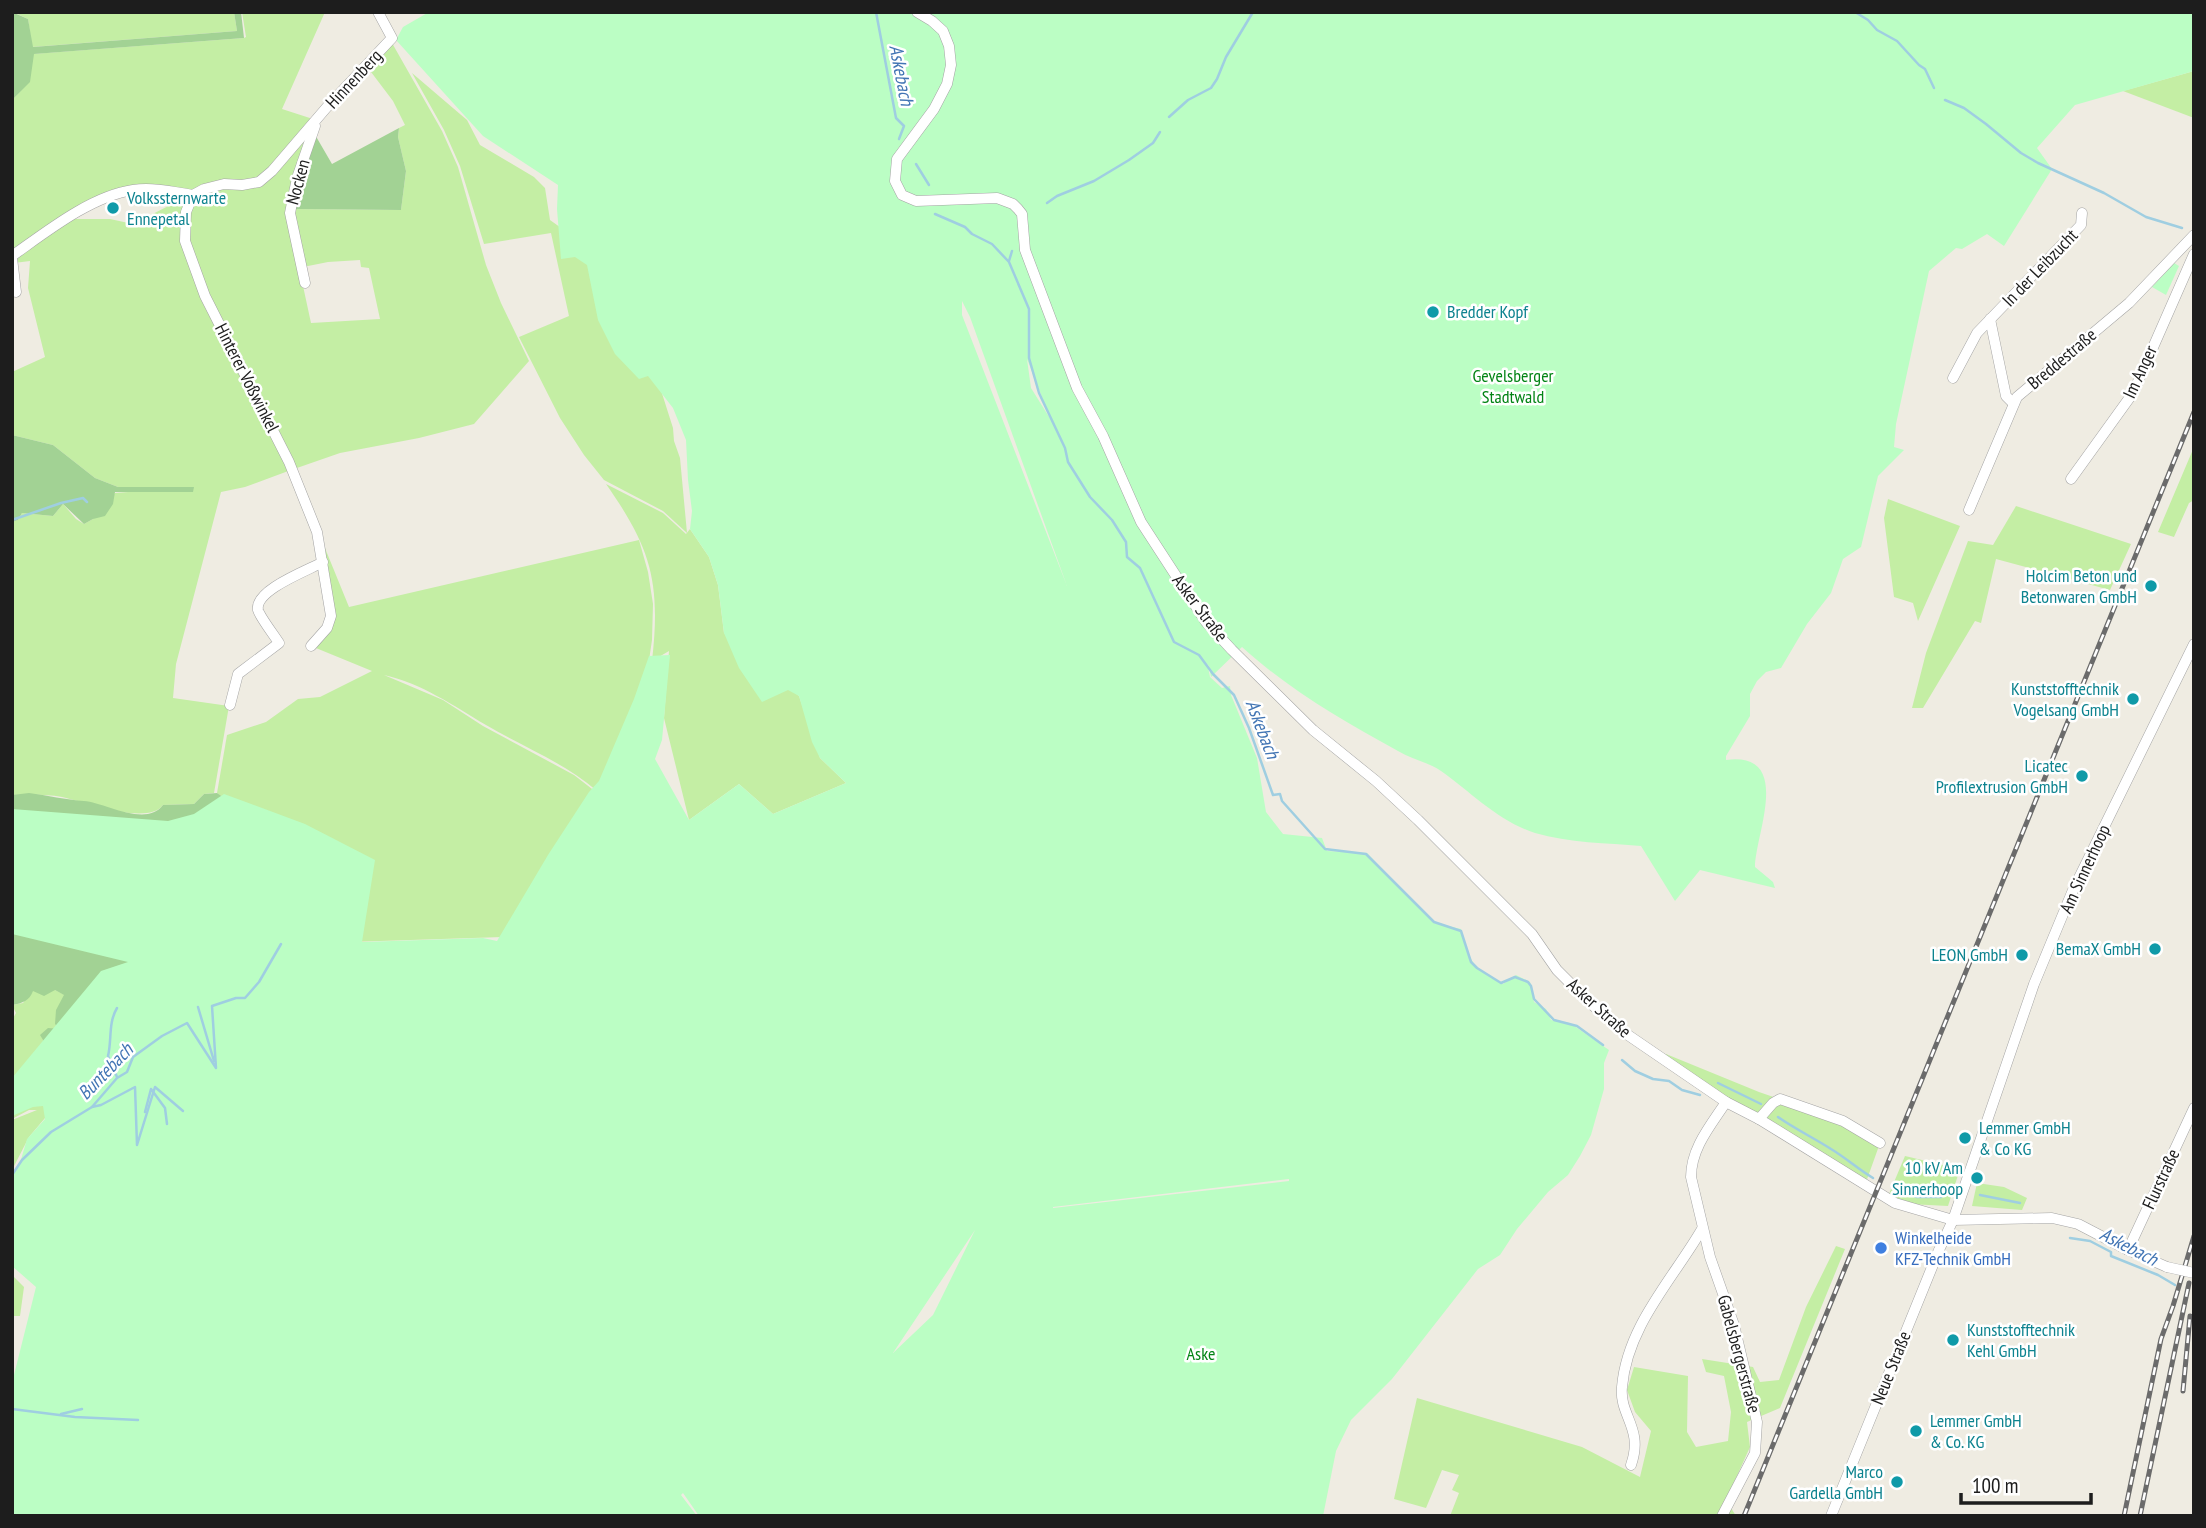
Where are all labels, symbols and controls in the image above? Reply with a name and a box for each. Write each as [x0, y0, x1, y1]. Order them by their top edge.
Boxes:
water label: Askebach [884, 43, 920, 109]
street label: Hinnenberg [320, 44, 387, 113]
street label: Nocken [280, 157, 315, 207]
place label: Volkssternwarte Ennepetal [126, 186, 226, 230]
marker: Volkssternwarte Ennepetal [105, 200, 121, 216]
street label: In der Leibzucht [1997, 224, 2082, 311]
place label: Bredder Kopf [1447, 300, 1529, 323]
marker: Bredder Kopf [1425, 304, 1441, 320]
street label: Hinterer Voßwinkel [210, 319, 285, 437]
street label: Breddestraße [2022, 323, 2101, 394]
street label: Im Anger [2117, 342, 2162, 402]
park label: Gevelsberger Stadtwald [1473, 364, 1554, 408]
place label: Holcim Beton und Betonwaren GmbH [2021, 564, 2137, 608]
street label: Asker Straße [1168, 569, 1233, 646]
marker: Holcim Beton und Betonwaren GmbH [2143, 578, 2159, 594]
place label: Kunststofftechnik Vogelsang GmbH [2011, 677, 2119, 721]
marker: Kunststofftechnik Vogelsang GmbH [2125, 691, 2141, 707]
water label: Askebach [1241, 696, 1286, 763]
place label: Licatec Profilextrusion GmbH [1936, 754, 2069, 798]
marker: Licatec Profilextrusion GmbH [2074, 768, 2090, 784]
street label: Am Sinnerhoop [2054, 821, 2115, 917]
place label: BemaX GmbH [2056, 937, 2141, 960]
marker: BemaX GmbH [2147, 941, 2163, 957]
place label: LEON GmbH [1931, 943, 2008, 966]
marker: LEON GmbH [2014, 947, 2030, 963]
street label: Asker Straße [1562, 973, 1636, 1042]
water label: Buntebach [72, 1037, 139, 1104]
place label: Lemmer GmbH & Co KG [1979, 1116, 2071, 1160]
marker: Lemmer GmbH & Co KG [1957, 1130, 1973, 1146]
street label: Flurstraße [2137, 1145, 2184, 1213]
place label: 10 kV Am Sinnerhoop [1892, 1156, 1963, 1200]
marker: 10 kV Am Sinnerhoop [1969, 1170, 1985, 1186]
water label: Askebach [2096, 1221, 2163, 1271]
place label: Winkelheide KFZ-Technik GmbH [1895, 1226, 2011, 1270]
marker: Winkelheide KFZ-Technik GmbH [1873, 1240, 1889, 1256]
street label: Gabelsbergerstraße [1713, 1292, 1766, 1415]
place label: Kunststofftechnik Kehl GmbH [1967, 1318, 2075, 1362]
street label: Neue Straße [1865, 1328, 1916, 1408]
marker: Kunststofftechnik Kehl GmbH [1945, 1332, 1961, 1348]
park label: Aske [1187, 1342, 1215, 1365]
place label: Lemmer GmbH & Co. KG [1930, 1409, 2022, 1453]
marker: Lemmer GmbH & Co. KG [1908, 1423, 1924, 1439]
place label: Marco Gardella GmbH [1789, 1460, 1883, 1504]
scale bar [1961, 1462, 2090, 1506]
text: 100 m [1972, 1472, 2018, 1499]
marker: Marco Gardella GmbH [1889, 1474, 1905, 1490]

